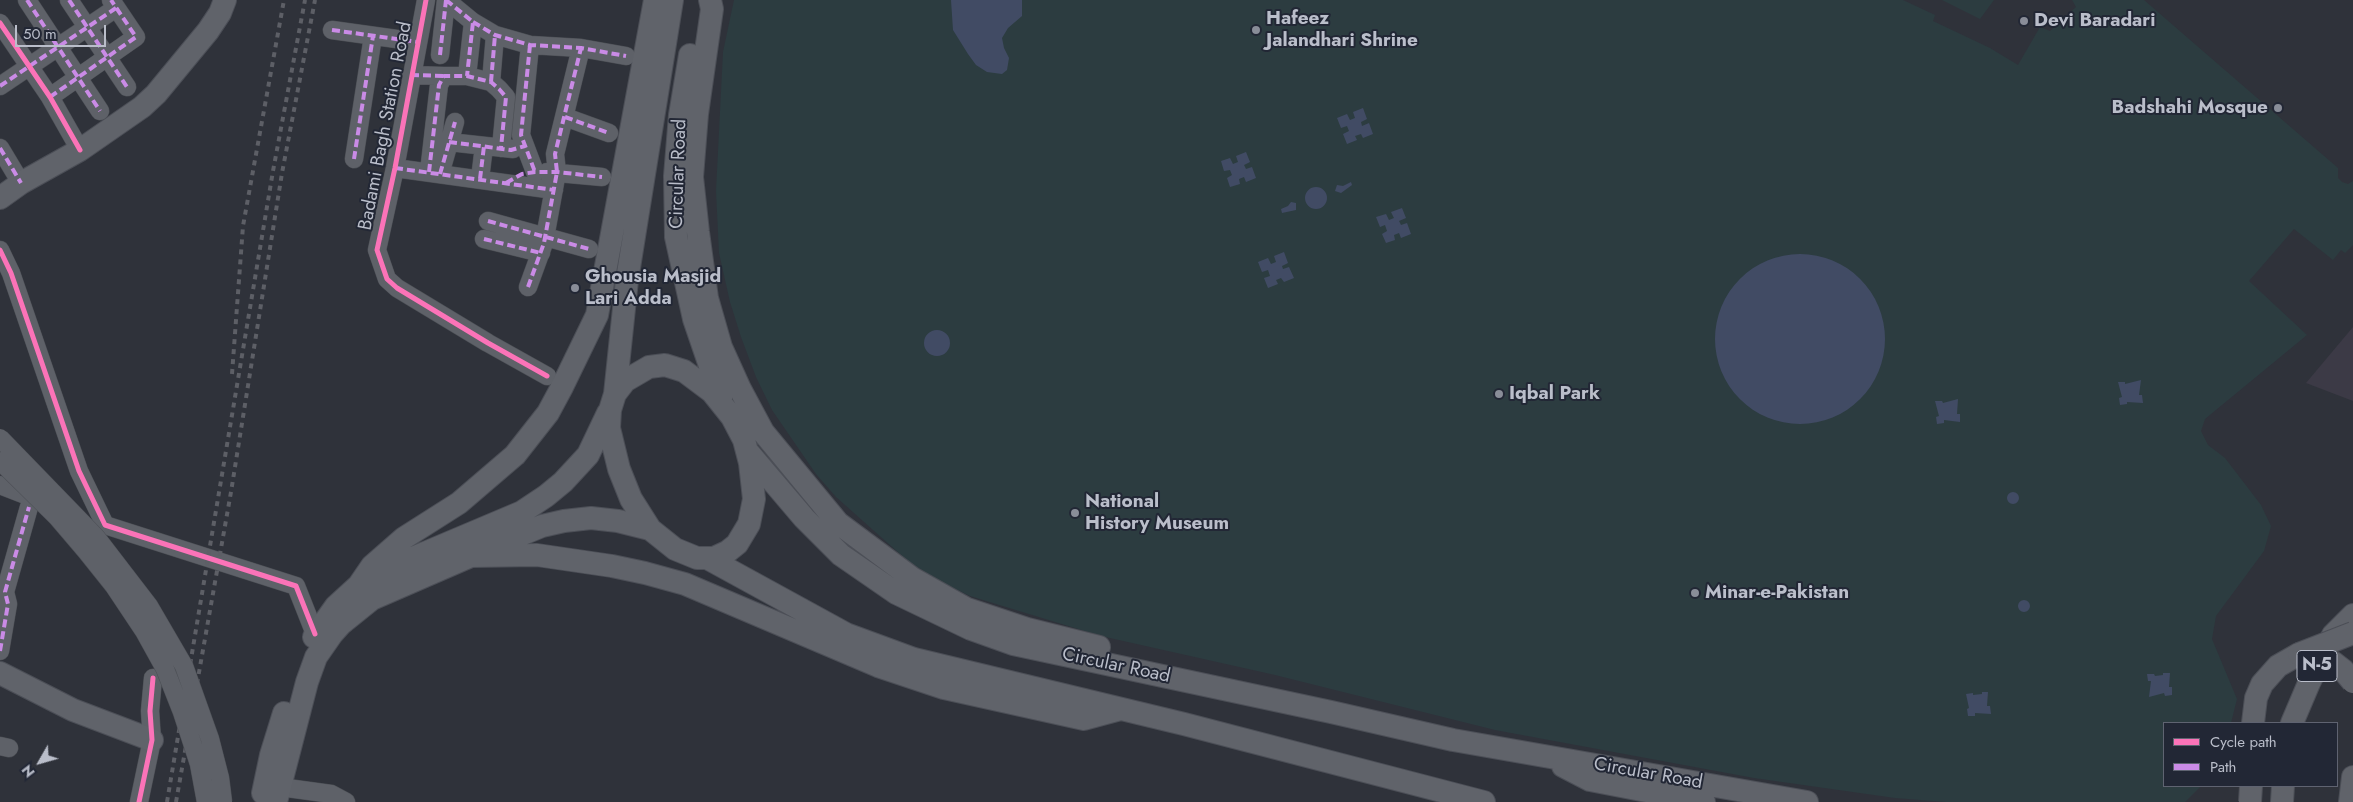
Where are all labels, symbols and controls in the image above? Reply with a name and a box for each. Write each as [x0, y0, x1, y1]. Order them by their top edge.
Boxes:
place label: Hafeez Jalandhari Shrine [1266, 8, 1418, 52]
place label: Devi Baradari [2034, 10, 2155, 32]
scale bar [18, 15, 109, 47]
marker: Devi Baradari [2018, 15, 2030, 27]
street label: Badami Bagh Station Road [355, 20, 417, 232]
text: 50 m [23, 23, 57, 45]
marker: Hafeez Jalandhari Shrine [1250, 24, 1262, 36]
place label: Badshahi Mosque [2112, 97, 2268, 119]
marker: Badshahi Mosque [2272, 102, 2284, 114]
street label: Circular Road [666, 119, 692, 229]
place label: Ghousia Masjid Lari Adda [585, 266, 721, 310]
marker: Ghousia Masjid Lari Adda [569, 282, 581, 294]
place label: Iqbal Park [1509, 383, 1600, 405]
marker: Iqbal Park [1493, 388, 1505, 400]
place label: National History Museum [1085, 491, 1229, 535]
marker: National History Museum [1069, 507, 1081, 519]
place label: Minar-e-Pakistan [1705, 582, 1849, 604]
marker: Minar-e-Pakistan [1689, 587, 1701, 599]
street label: Circular Road [1060, 643, 1172, 689]
road number: N-5 [2297, 650, 2337, 681]
legend [2163, 722, 2338, 787]
text: Cycle path [2210, 731, 2277, 753]
north arrow [15, 737, 65, 787]
street label: Circular Road [1592, 753, 1704, 795]
text: Path [2210, 756, 2236, 778]
text: N [17, 761, 39, 782]

